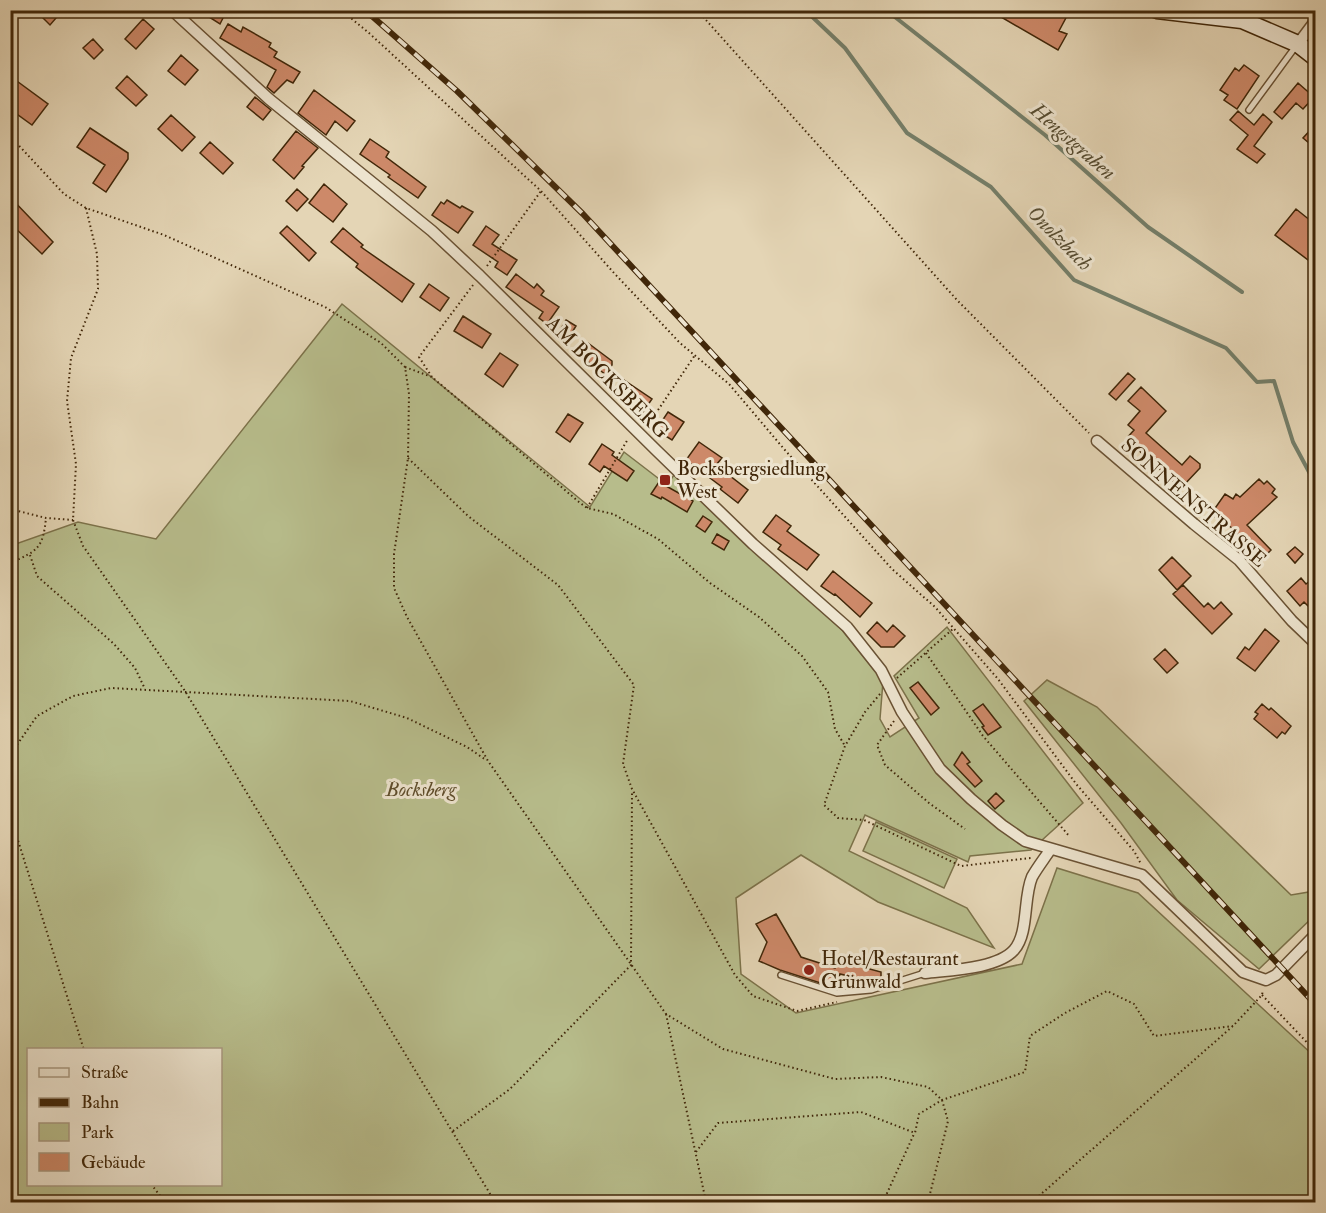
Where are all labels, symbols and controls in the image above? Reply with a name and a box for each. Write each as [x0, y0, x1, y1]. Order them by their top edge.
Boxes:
water label: Hengstgraben [1024, 96, 1121, 186]
water label: Onolzbach [1021, 200, 1098, 277]
street label: AM BOCKSBERG [540, 310, 674, 444]
street label: SONNENSTRASSE [1116, 432, 1272, 572]
place label: Bocksbergsiedlung West [676, 456, 826, 504]
marker: Bocksbergsiedlung West [658, 473, 672, 487]
park label: Bocksberg [385, 777, 458, 802]
place label: Hotel/Restaurant Grünwald [821, 946, 959, 994]
marker: Hotel/Restaurant Grünwald [802, 963, 816, 977]
legend [27, 1048, 222, 1186]
text: Straße [81, 1061, 129, 1084]
text: Bahn [81, 1091, 119, 1114]
text: Park [81, 1121, 114, 1144]
text: Gebäude [81, 1151, 146, 1174]

